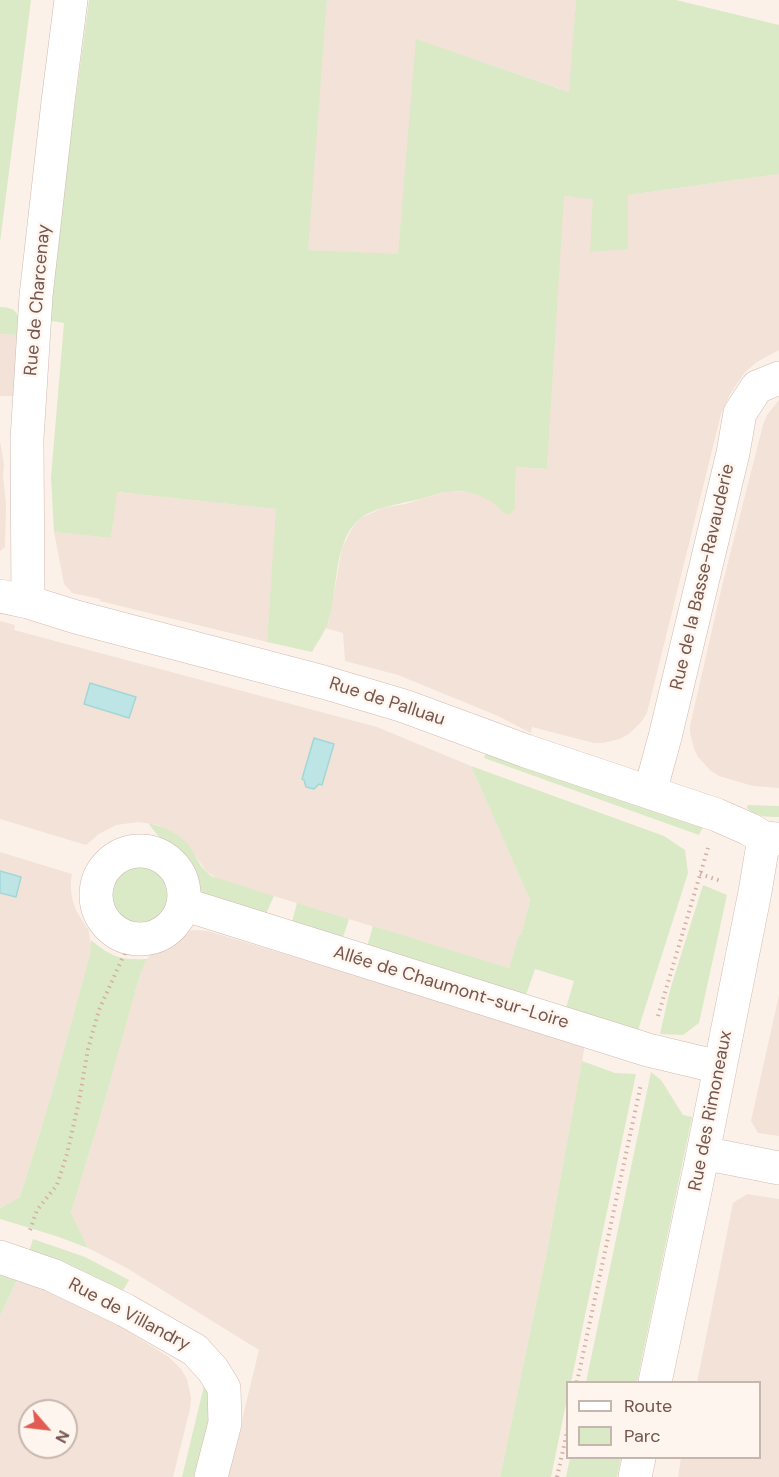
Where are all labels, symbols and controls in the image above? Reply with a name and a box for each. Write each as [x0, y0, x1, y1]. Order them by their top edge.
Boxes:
street label: Rue de Charcenay [21, 223, 55, 377]
street label: Rue de la Basse-Ravauderie [666, 462, 740, 692]
street label: Rue de Palluau [326, 673, 448, 731]
street label: Allée de Chaumont-sur-Loire [331, 942, 571, 1034]
street label: Rue des Rimoneaux [685, 1029, 737, 1193]
street label: Rue de Villandry [64, 1274, 194, 1356]
legend [566, 1381, 761, 1459]
text: Route [624, 1394, 672, 1418]
north arrow [18, 1399, 78, 1459]
text: Parc [624, 1424, 660, 1448]
text: N [51, 1427, 75, 1447]

